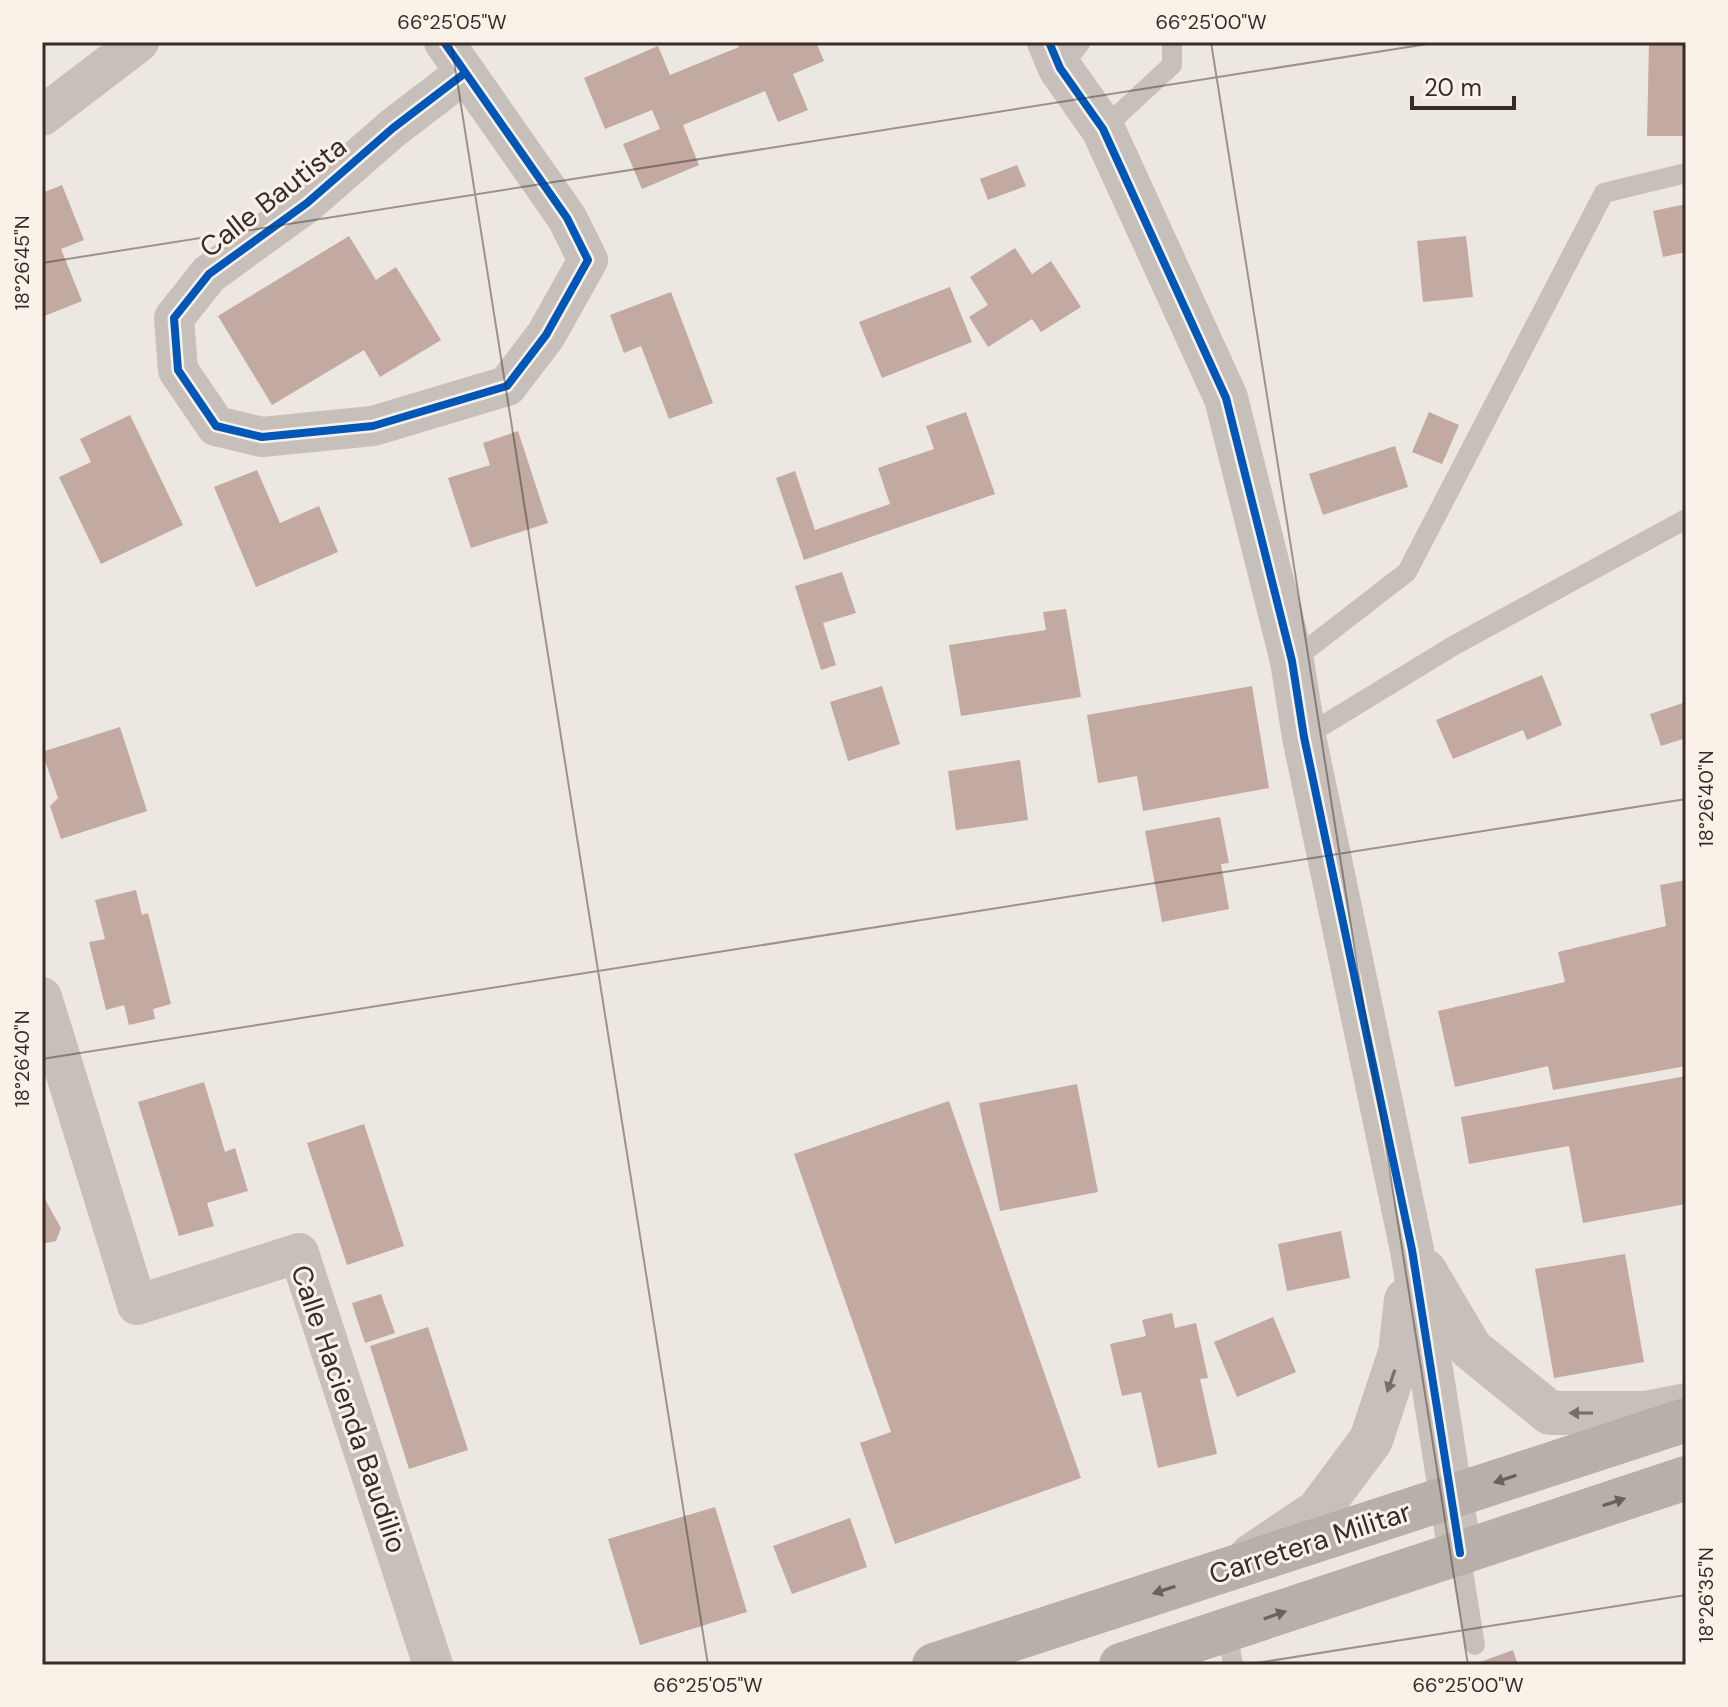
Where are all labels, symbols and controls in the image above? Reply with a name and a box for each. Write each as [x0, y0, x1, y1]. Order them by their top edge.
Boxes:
text: 66°25'05"W [397, 9, 507, 35]
text: 66°25'00"W [1155, 9, 1267, 35]
scale bar [1412, 60, 1514, 110]
text: 20 m [1424, 72, 1482, 103]
street label: Calle Bautista [192, 128, 354, 266]
text: 18°26'45"N [9, 215, 35, 311]
text: 18°26'40"N [1693, 751, 1719, 847]
text: 18°26'40"N [9, 1011, 35, 1107]
street label: Calle Hacienda Baudilio [282, 1260, 416, 1558]
one-way arrow [1384, 1370, 1396, 1394]
one-way arrow [1568, 1407, 1593, 1419]
one-way arrow [1493, 1473, 1517, 1486]
street label: Carretera Militar [1204, 1493, 1416, 1593]
one-way arrow [1602, 1495, 1626, 1507]
text: 18°26'35"N [1693, 1547, 1719, 1643]
one-way arrow [1152, 1585, 1176, 1597]
one-way arrow [1264, 1608, 1288, 1620]
text: 66°25'05"W [653, 1672, 763, 1698]
text: 66°25'00"W [1412, 1672, 1524, 1698]

